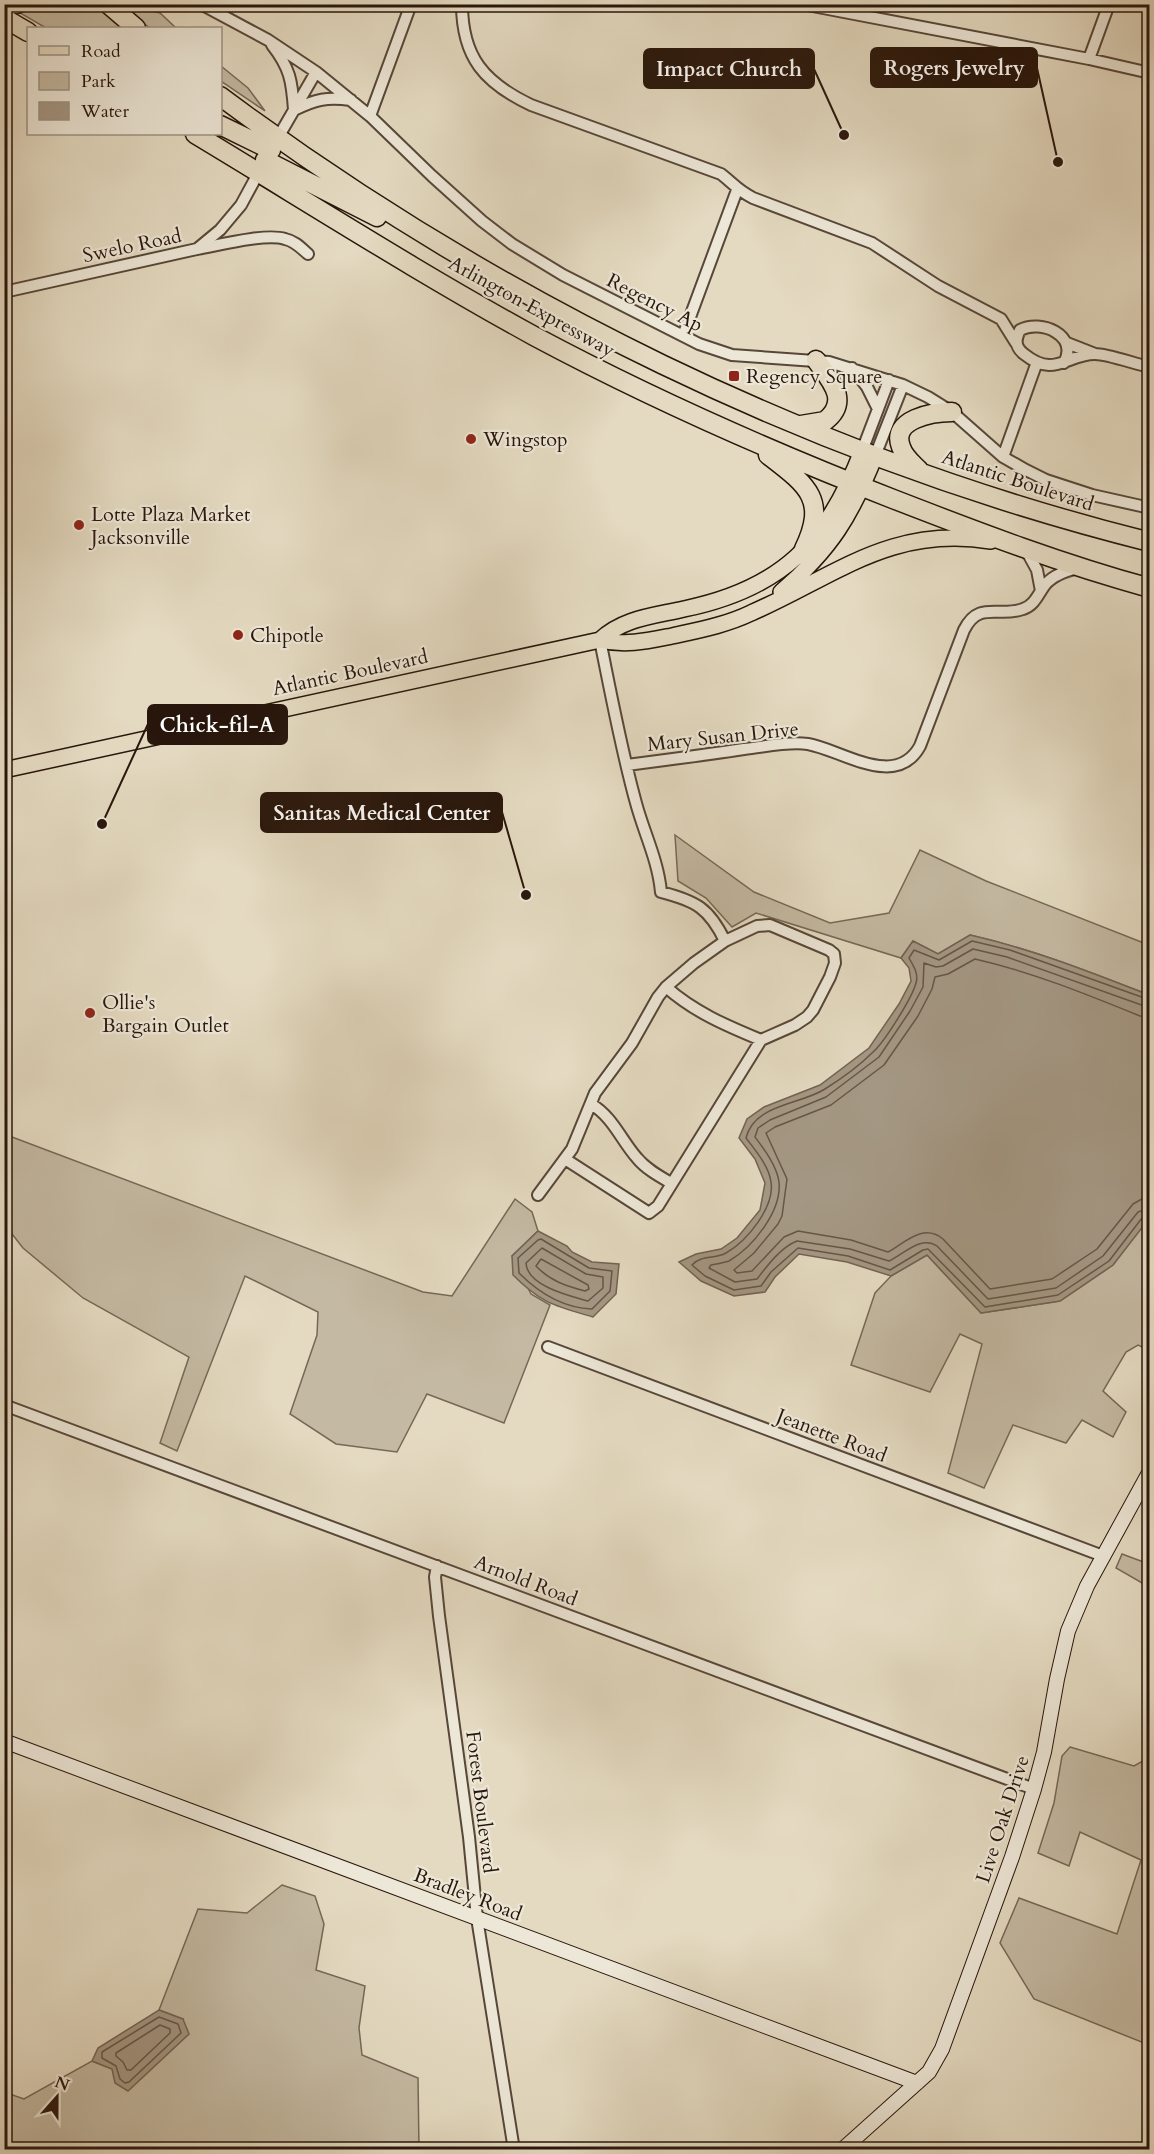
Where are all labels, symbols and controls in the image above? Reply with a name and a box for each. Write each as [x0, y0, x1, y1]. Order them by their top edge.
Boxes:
legend [27, 27, 222, 135]
text: Road [81, 39, 121, 64]
callout: Rogers Jewelry [871, 48, 1037, 87]
callout: Impact Church [644, 49, 814, 88]
text: Rogers Jewelry [883, 54, 1025, 83]
text: Impact Church [656, 55, 802, 84]
text: Park [81, 69, 116, 94]
text: Water [80, 99, 130, 124]
street label: Swelo Road [80, 222, 184, 269]
street label: Arlington Expressway [444, 249, 620, 364]
street label: Regency Ap [602, 267, 707, 338]
place label: Regency Square [746, 363, 882, 390]
marker: Regency Square [727, 369, 741, 383]
place label: Wingstop [482, 426, 568, 453]
marker: Wingstop [464, 432, 478, 446]
street label: Atlantic Boulevard [938, 443, 1098, 518]
place label: Lotte Plaza Market Jacksonville [88, 501, 251, 551]
marker: Lotte Plaza Market Jacksonville [72, 518, 86, 532]
place label: Chipotle [250, 622, 324, 649]
marker: Chipotle [231, 628, 245, 642]
street label: Atlantic Boulevard [270, 643, 431, 702]
callout: Chick-fil-A [148, 705, 287, 744]
text: Chick-fil-A [159, 711, 275, 740]
street label: Mary Susan Drive [646, 715, 800, 758]
callout: Sanitas Medical Center [261, 793, 502, 832]
text: Sanitas Medical Center [274, 799, 491, 828]
place label: Ollie's Bargain Outlet [102, 989, 229, 1039]
marker: Ollie's Bargain Outlet [83, 1006, 97, 1020]
street label: Jeanette Road [770, 1401, 891, 1469]
street label: Arnold Road [470, 1548, 582, 1613]
street label: Forest Boulevard [459, 1729, 504, 1875]
street label: Live Oak Drive [969, 1752, 1036, 1886]
street label: Bradley Road [410, 1861, 526, 1928]
north arrow [27, 2067, 87, 2127]
text: N [52, 2071, 73, 2097]

